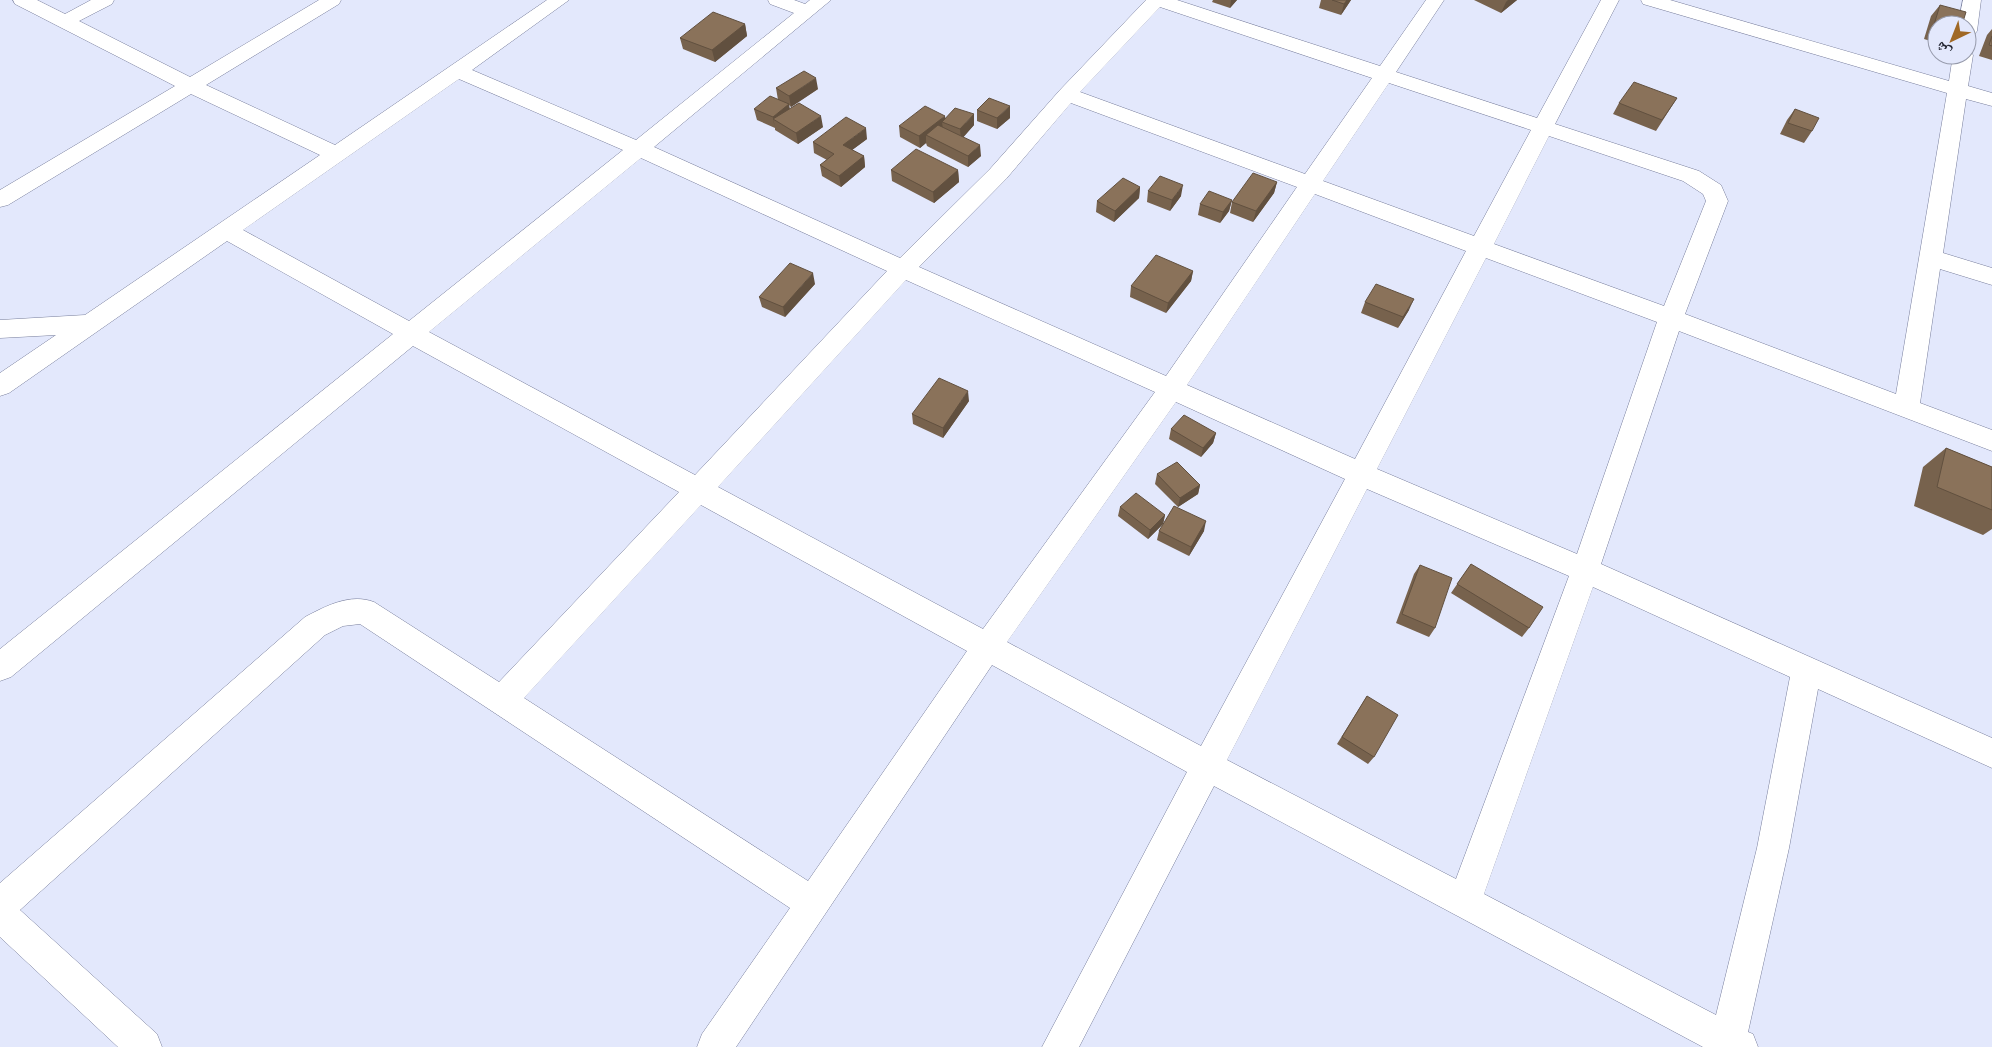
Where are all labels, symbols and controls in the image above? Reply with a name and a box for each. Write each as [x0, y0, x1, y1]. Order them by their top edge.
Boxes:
north arrow [1927, 15, 1977, 65]
text: ش [1932, 38, 1955, 60]

